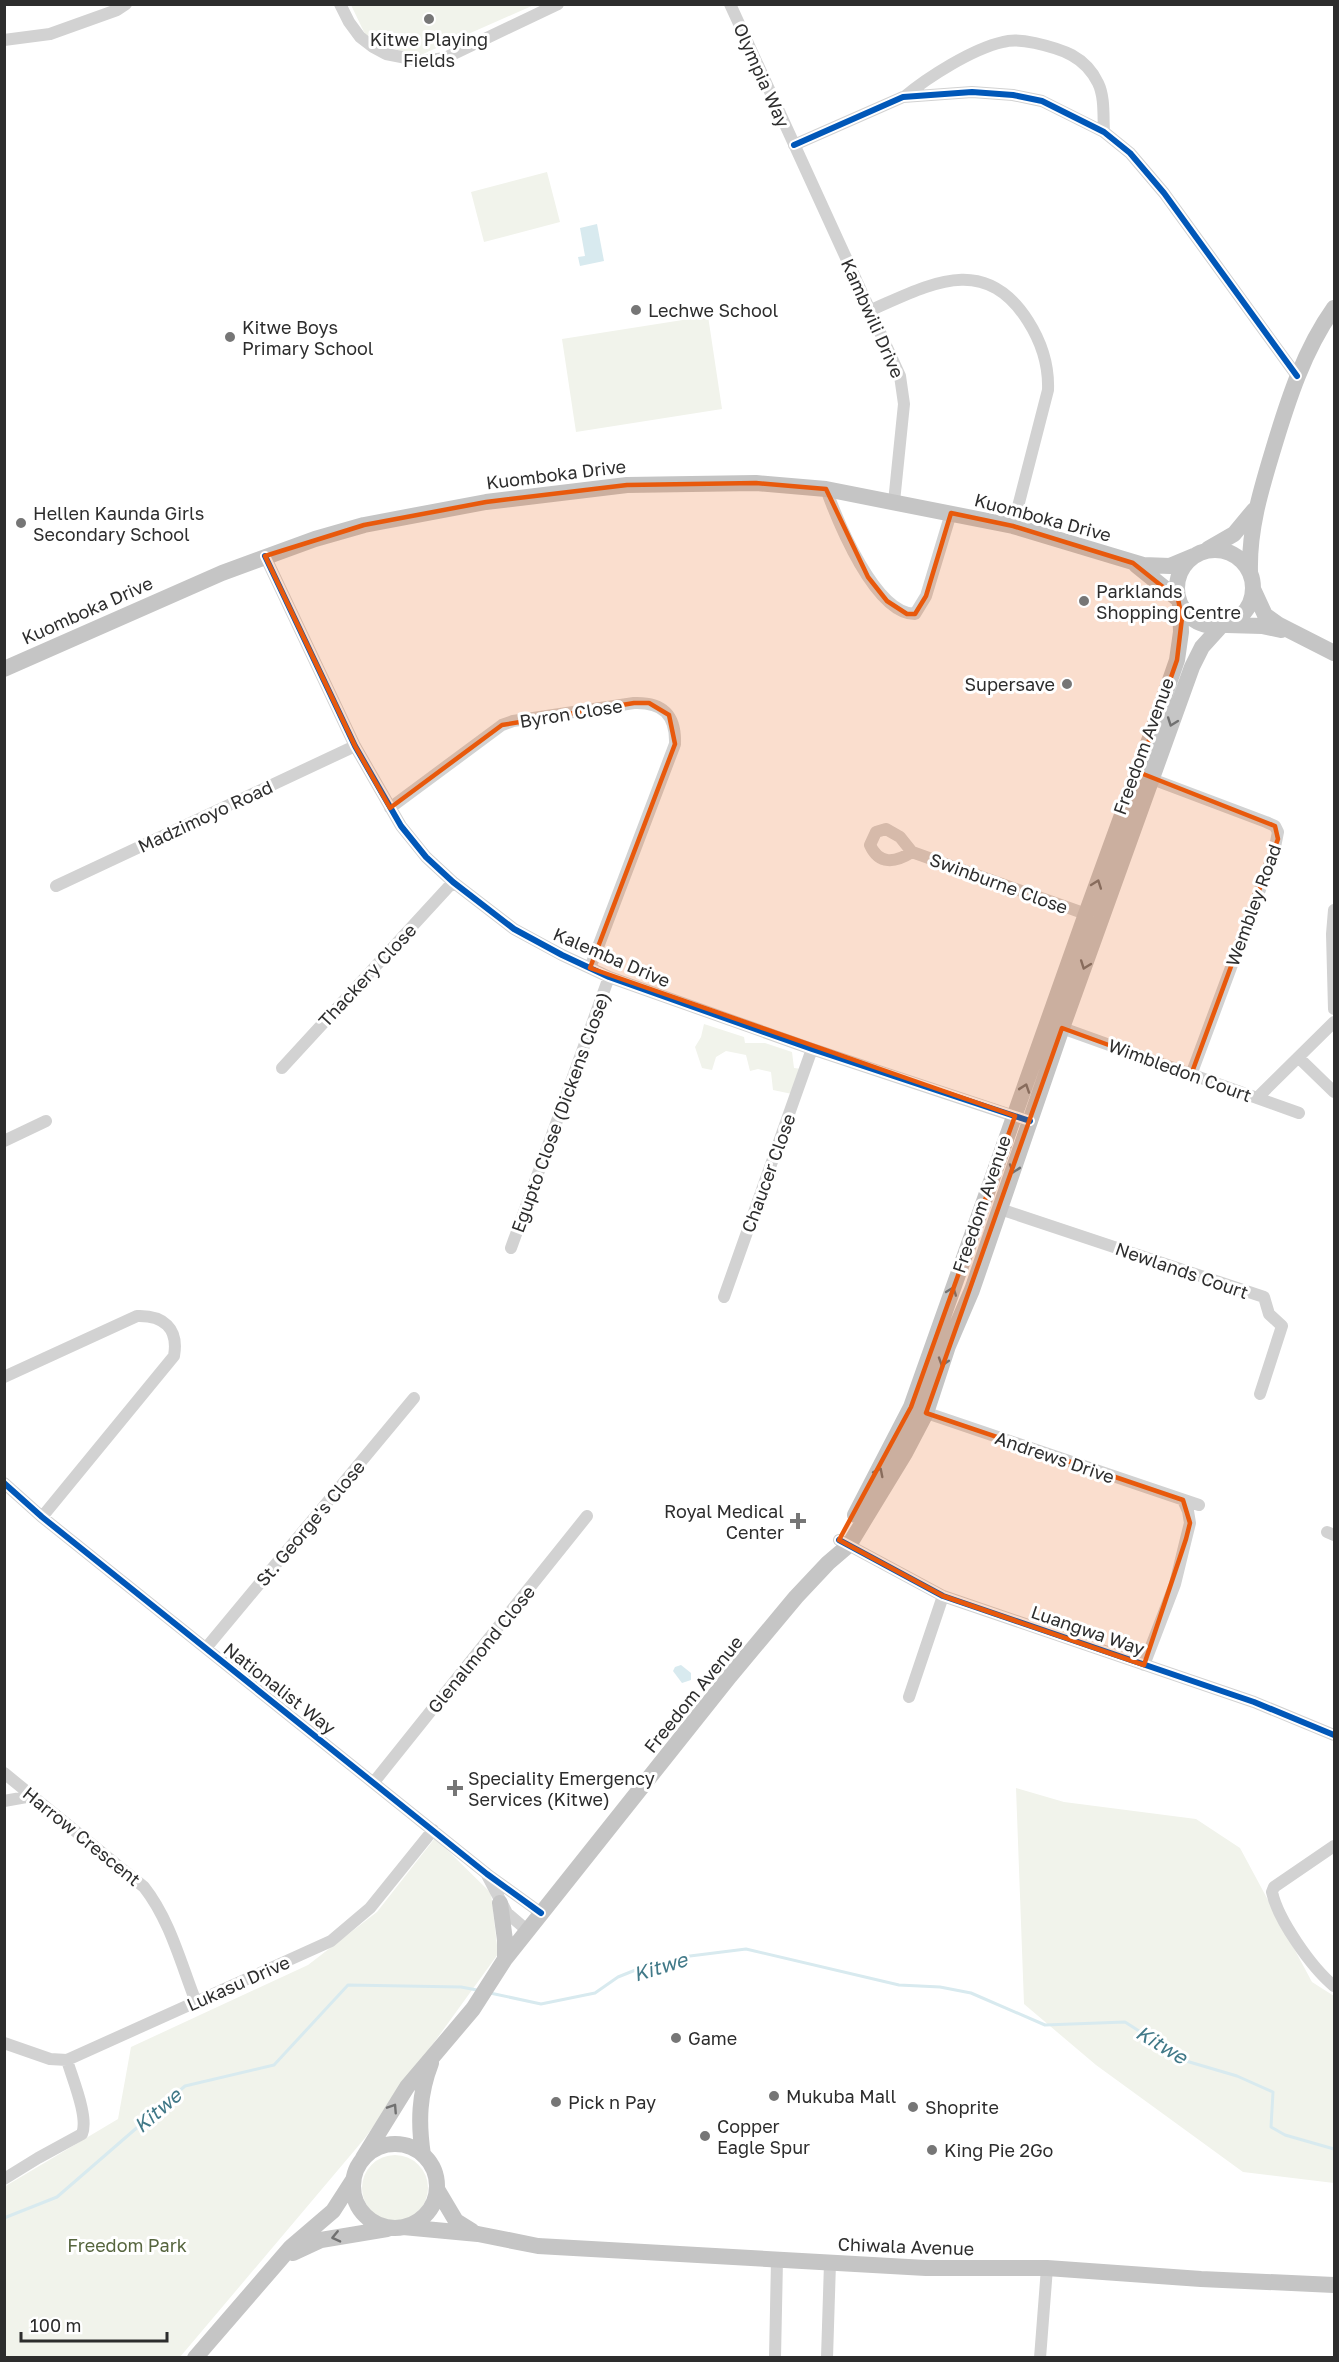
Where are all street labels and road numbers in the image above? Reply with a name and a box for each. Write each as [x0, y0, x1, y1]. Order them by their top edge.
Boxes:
street label: Olympia Way [729, 19, 795, 131]
street label: Kambwili Drive [837, 255, 909, 381]
street label: Kuomboka Drive [485, 455, 627, 493]
street label: Kuomboka Drive [972, 488, 1114, 546]
street label: Kuomboka Drive [18, 571, 156, 649]
street label: Freedom Avenue [1108, 674, 1178, 818]
street label: Byron Close [518, 694, 624, 732]
street label: Madzimoyo Road [134, 775, 276, 857]
street label: Wembley Road [1221, 841, 1285, 969]
street label: Swinburne Close [927, 848, 1071, 918]
street label: Thackery Close [314, 919, 420, 1031]
street label: Kalemba Drive [550, 923, 674, 991]
street label: Egupto Close (Dickens Close) [506, 989, 614, 1235]
street label: Wimbledon Court [1105, 1034, 1255, 1106]
street label: Chaucer Close [736, 1111, 800, 1235]
street label: Freedom Avenue [947, 1132, 1015, 1276]
street label: Newlands Court [1113, 1237, 1251, 1303]
street label: Andrews Drive [993, 1426, 1117, 1488]
street label: St. George's Close [251, 1456, 369, 1590]
street label: Glenalmond Close [423, 1581, 539, 1717]
street label: Luangwa Way [1028, 1600, 1148, 1660]
street label: Freedom Avenue [639, 1631, 747, 1757]
street label: Nationalist Way [220, 1637, 340, 1739]
street label: Harrow Crescent [19, 1782, 145, 1890]
street label: Lukasu Drive [183, 1950, 293, 2016]
street label: Chiwala Avenue [837, 2233, 975, 2259]

